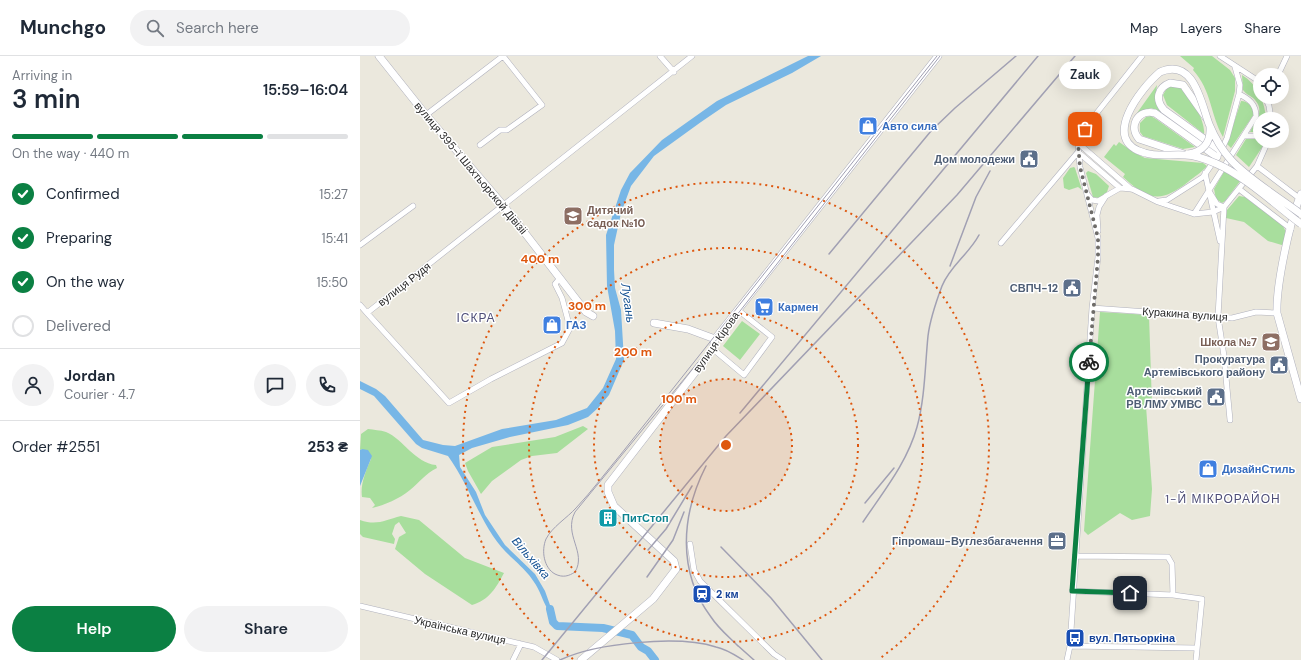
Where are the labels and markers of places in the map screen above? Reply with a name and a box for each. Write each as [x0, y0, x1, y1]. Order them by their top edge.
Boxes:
callout: Zauk [1059, 61, 1111, 89]
pin [1068, 112, 1102, 146]
shop icon: Авто сила [857, 115, 879, 137]
place label: Авто сила [882, 119, 938, 133]
public building icon: Дом молодежи [1018, 148, 1040, 170]
place label: Дом молодежи [934, 152, 1015, 166]
place label: Дитячий садок №10 [587, 203, 645, 230]
school or university icon: Дитячий садок №10 [562, 205, 584, 227]
public building icon: СВПЧ-12 [1061, 277, 1083, 299]
place label: СВПЧ-12 [1010, 281, 1058, 295]
supermarket icon: Кармен [753, 296, 775, 318]
place label: Кармен [778, 300, 818, 314]
shop icon: ГАЗ [541, 314, 563, 336]
place label: ГАЗ [566, 318, 586, 332]
school or university icon: Школа №7 [1260, 331, 1282, 353]
place label: Школа №7 [1200, 335, 1257, 349]
place label: Прокуратура Артемівського району [1144, 352, 1266, 379]
public building icon: Прокуратура Артемівського району [1268, 354, 1290, 376]
place label: Артемівський РВ ЛМУ УМВС [1126, 384, 1202, 411]
public building icon: Артемівський РВ ЛМУ УМВС [1205, 386, 1227, 408]
centre of rings [719, 438, 733, 452]
shop icon: ДизайнСтиль [1197, 458, 1219, 480]
place label: ДизайнСтиль [1222, 462, 1296, 476]
building icon: ПитСтоп [597, 507, 619, 529]
place label: ПитСтоп [622, 511, 669, 525]
office icon: Гіпромаш-Вуглезбагачення [1046, 530, 1068, 552]
place label: Гіпромаш-Вуглезбагачення [892, 534, 1043, 548]
pin [1113, 576, 1147, 610]
station icon: 2 км [691, 583, 713, 605]
place label: 2 км [716, 587, 739, 601]
bus stop icon: вул. Пятьоркіна [1064, 627, 1086, 649]
place label: вул. Пятьоркіна [1089, 631, 1176, 645]

